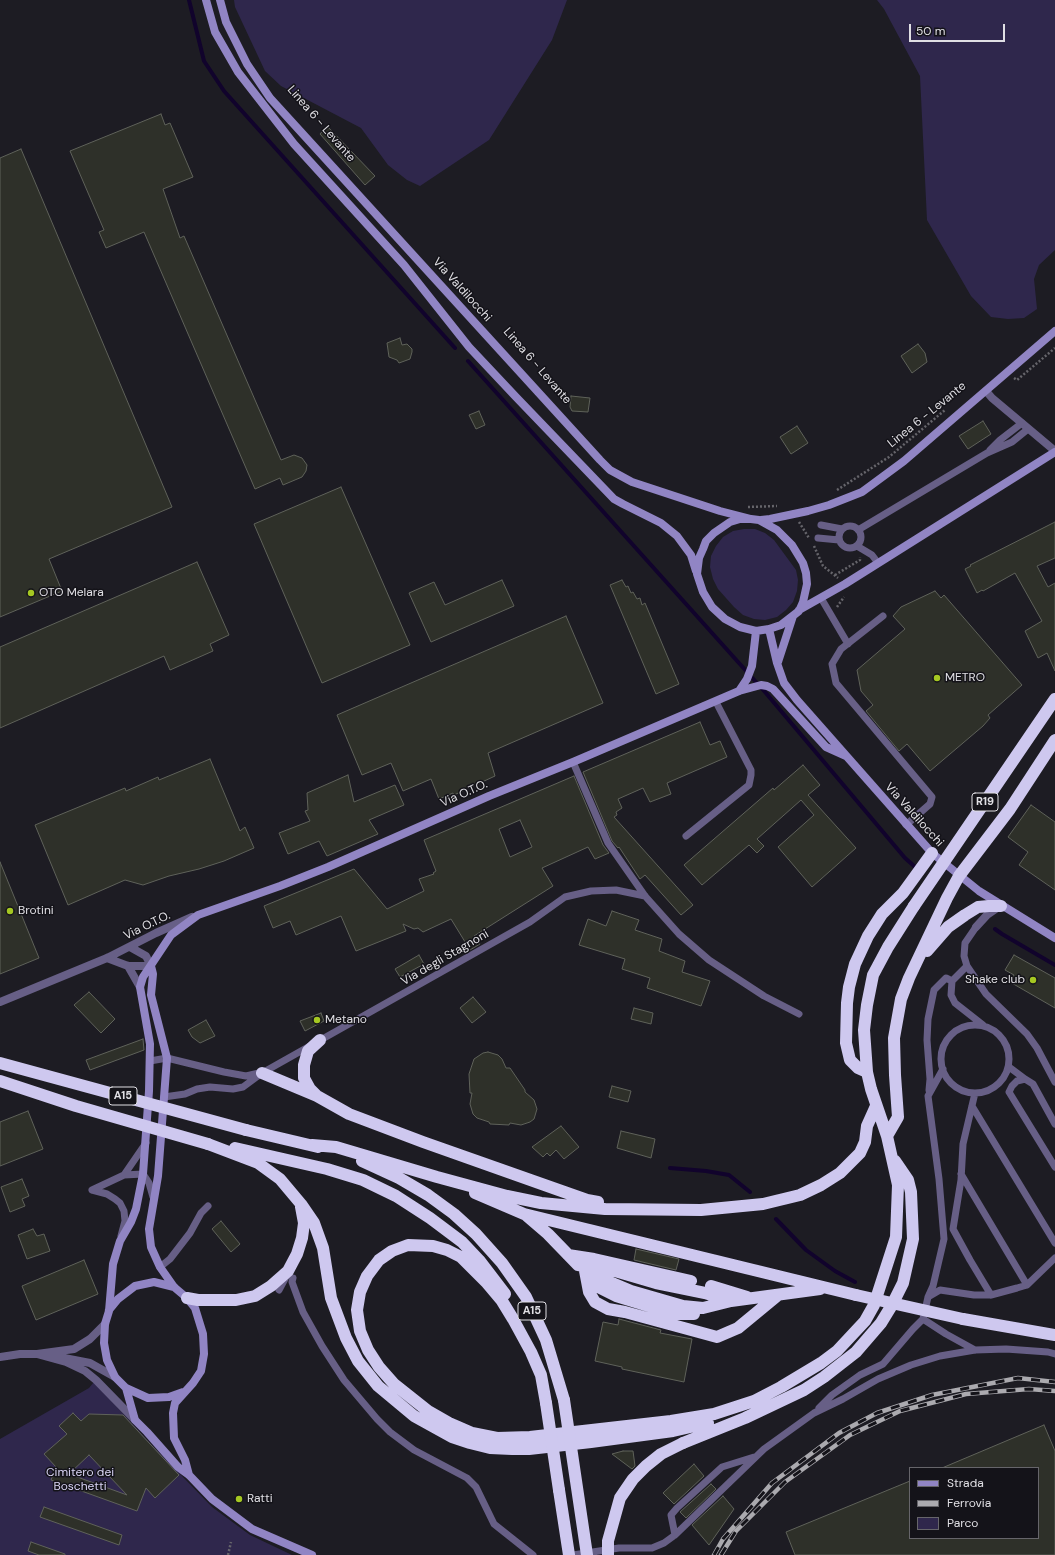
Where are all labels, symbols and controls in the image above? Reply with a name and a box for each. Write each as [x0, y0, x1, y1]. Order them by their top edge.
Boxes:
scale bar [911, 16, 1007, 42]
text: 50 m [916, 23, 945, 39]
street label: Linea 6 - Levante [284, 83, 358, 165]
street label: Via Valdilocchi [430, 255, 494, 325]
street label: Linea 6 - Levante [500, 325, 574, 407]
street label: Linea 6 - Levante [885, 379, 969, 451]
place label: OTO Melara [39, 586, 104, 600]
marker: OTO Melara [26, 588, 36, 598]
place label: METRO [945, 671, 985, 685]
marker: METRO [932, 673, 942, 683]
street label: Via O.T.O. [438, 777, 490, 811]
street label: Via Valdilocchi [882, 780, 946, 850]
road number: R19 [972, 793, 998, 811]
place label: Brotini [18, 904, 54, 918]
marker: Brotini [5, 906, 15, 916]
street label: Via O.T.O. [121, 909, 173, 943]
street label: Via degli Stagnoni [399, 927, 491, 989]
place label: Shake club [965, 973, 1025, 987]
marker: Shake club [1028, 975, 1038, 985]
place label: Metano [325, 1013, 367, 1027]
marker: Metano [312, 1015, 322, 1025]
road number: A15 [109, 1087, 137, 1105]
road number: A15 [518, 1302, 546, 1320]
park label: Cimitero dei Boschetti [46, 1466, 114, 1494]
legend [909, 1467, 1039, 1539]
text: Strada [947, 1475, 984, 1491]
place label: Ratti [247, 1492, 273, 1506]
marker: Ratti [234, 1494, 244, 1504]
text: Ferrovia [947, 1495, 991, 1511]
text: Parco [947, 1515, 978, 1531]

